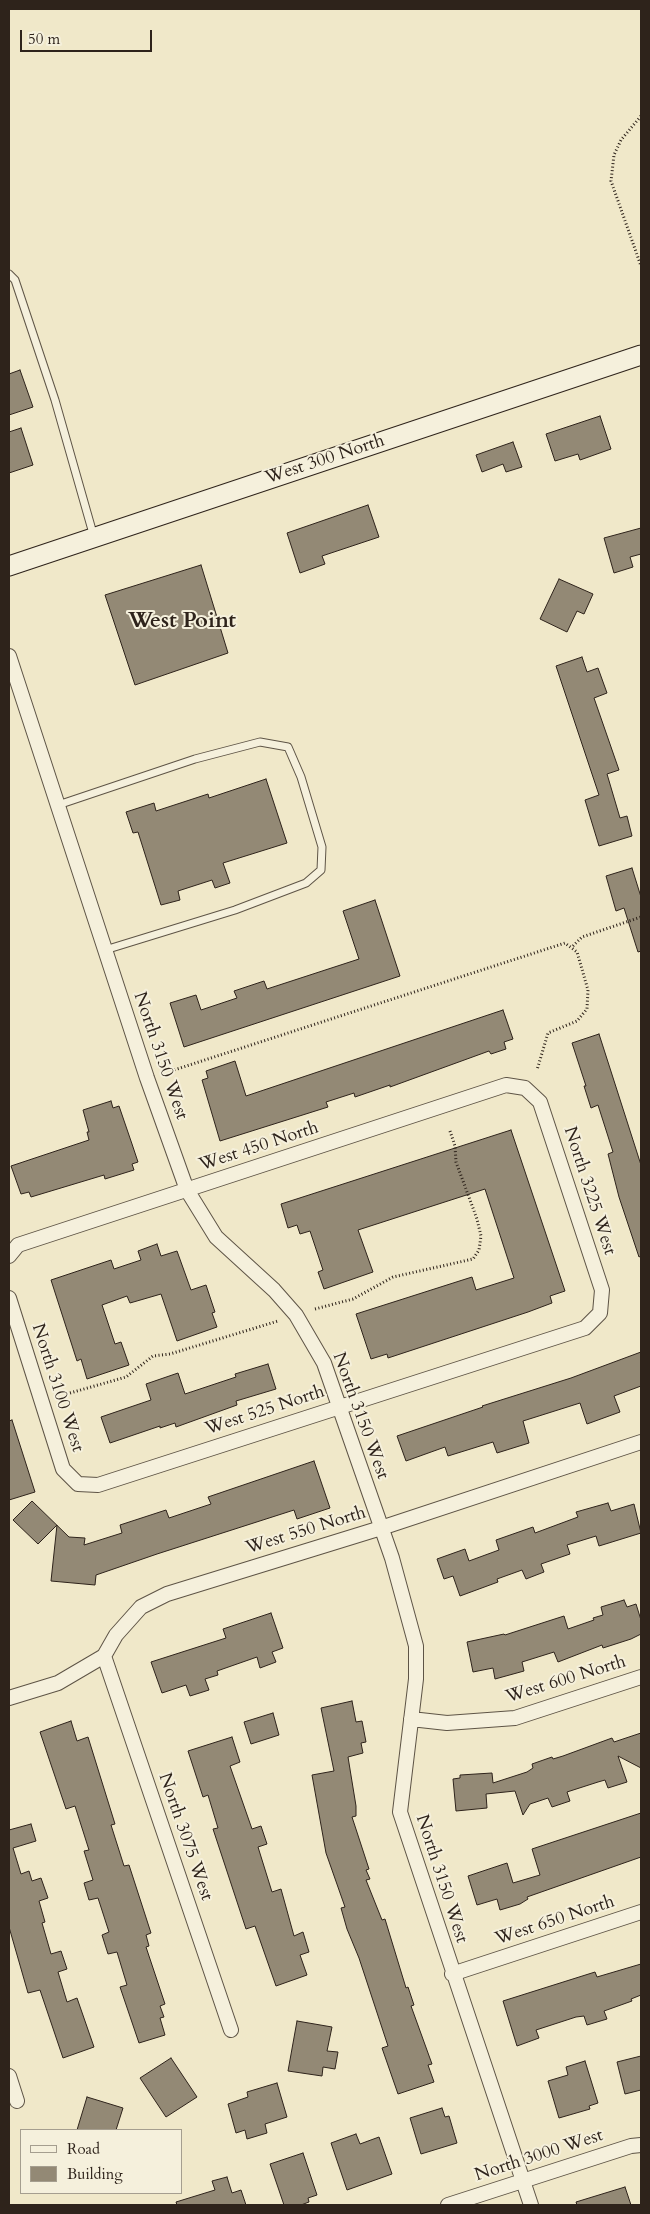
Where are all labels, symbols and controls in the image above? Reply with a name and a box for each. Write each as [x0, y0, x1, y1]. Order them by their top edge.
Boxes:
scale bar [22, 20, 155, 52]
text: 50 m [28, 29, 60, 49]
street label: West 300 North [263, 431, 387, 489]
district label: West Point [128, 609, 236, 635]
street label: North 3150 West [128, 989, 192, 1123]
street label: West 450 North [197, 1118, 321, 1176]
street label: North 3225 West [558, 1124, 620, 1258]
street label: North 3100 West [26, 1321, 88, 1455]
street label: North 3150 West [327, 1350, 393, 1482]
street label: West 525 North [203, 1382, 327, 1440]
street label: West 550 North [243, 1503, 369, 1559]
street label: West 600 North [503, 1652, 629, 1708]
street label: North 3075 West [153, 1770, 217, 1904]
street label: North 3150 West [410, 1812, 472, 1946]
street label: West 650 North [493, 1892, 617, 1950]
street label: North 3000 West [472, 2125, 606, 2187]
legend [20, 2129, 182, 2194]
text: Road [67, 2139, 100, 2159]
text: Building [67, 2164, 123, 2184]

